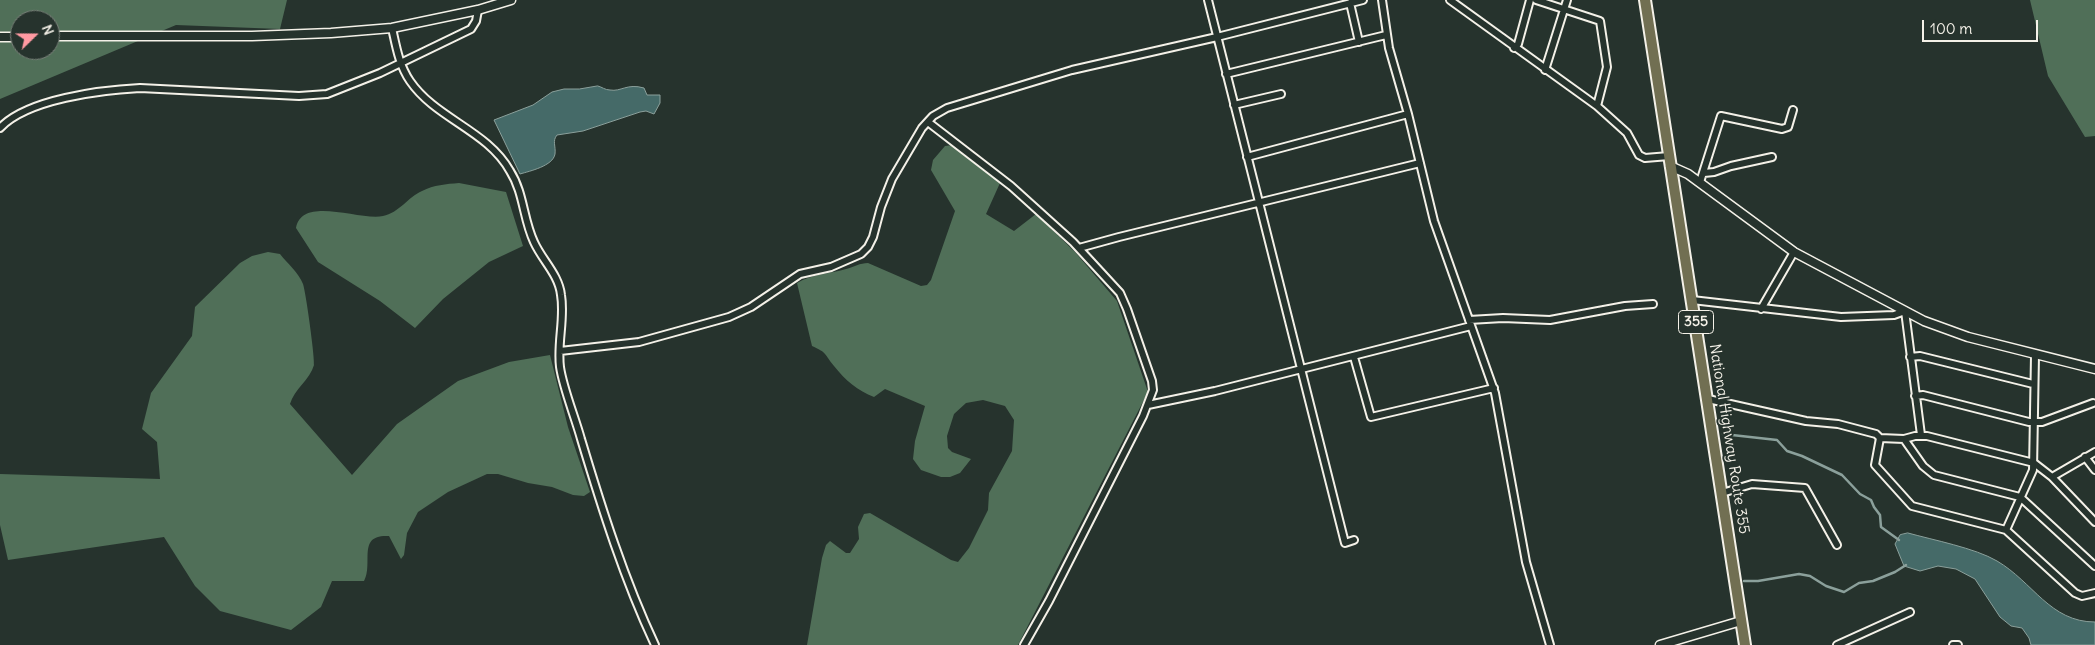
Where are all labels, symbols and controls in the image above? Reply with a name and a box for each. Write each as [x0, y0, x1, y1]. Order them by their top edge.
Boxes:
north arrow [10, 10, 60, 60]
scale bar [1925, 10, 2041, 42]
text: 100 m [1930, 19, 1972, 38]
text: N [38, 22, 58, 38]
road number: 355 [1678, 311, 1714, 334]
street label: National Highway Route 355 [1705, 343, 1753, 535]

